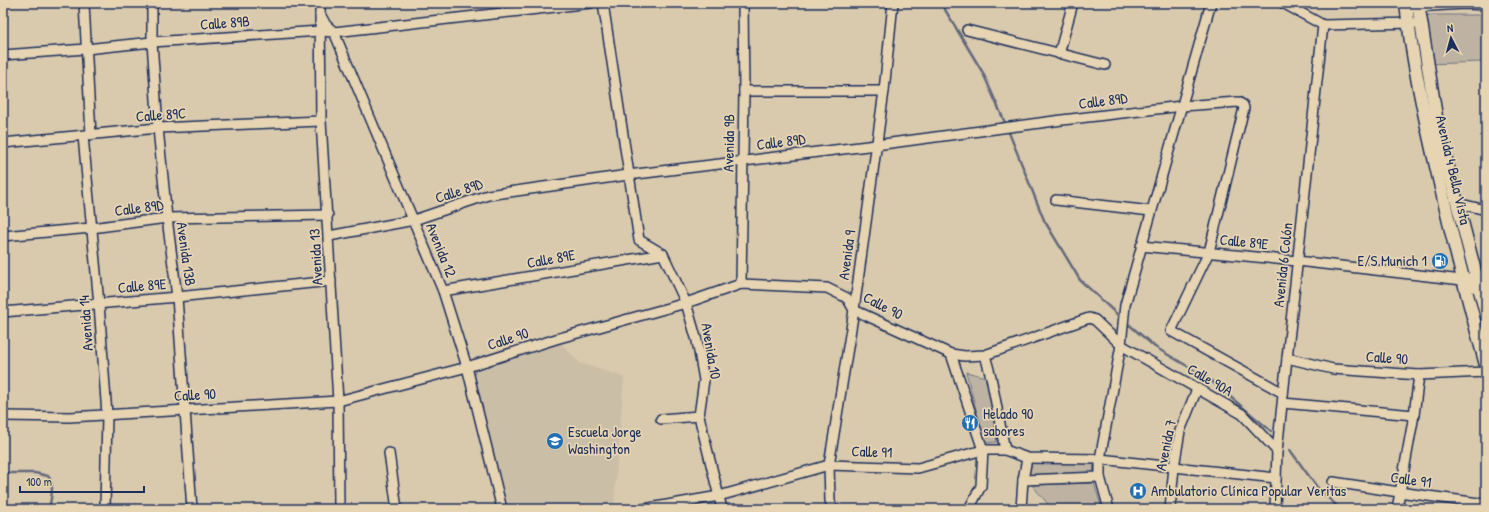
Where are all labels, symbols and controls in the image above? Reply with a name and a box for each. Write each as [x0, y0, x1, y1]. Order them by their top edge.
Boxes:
street label: Calle 89B [199, 10, 250, 35]
north arrow [1431, 18, 1471, 58]
text: N [1446, 21, 1454, 35]
street label: Calle 89D [1077, 87, 1129, 114]
street label: Calle 89C [135, 102, 187, 127]
street label: Avenida 4 Bella Vista [1431, 113, 1476, 227]
street label: Avenida 9B [717, 114, 740, 172]
street label: Calle 89D [755, 128, 807, 155]
street label: Calle 89D [432, 173, 486, 208]
street label: Calle 89D [113, 194, 165, 221]
street label: Avenida 12 [421, 219, 462, 280]
street label: Avenida 13B [172, 221, 201, 287]
street label: Avenida 6 Colón [1268, 221, 1297, 308]
street label: Avenida 13 [304, 228, 327, 286]
street label: Avenida 9 [833, 228, 860, 281]
street label: Calle 89E [1219, 229, 1270, 255]
street label: Calle 89E [525, 244, 577, 273]
place label: E/S Munich 1 [1358, 250, 1427, 271]
fuel station icon: E/S Munich 1 [1430, 251, 1450, 271]
street label: Calle 89E [117, 273, 167, 298]
street label: Calle 90 [860, 287, 907, 325]
street label: Avenida 14 [73, 294, 98, 352]
street label: Avenida 10 [696, 321, 727, 381]
street label: Calle 90 [485, 322, 531, 355]
street label: Calle 90 [1365, 346, 1409, 369]
street label: Calle 90A [1184, 358, 1238, 401]
street label: Calle 90 [173, 383, 217, 406]
place label: Helado 90 sabores [983, 403, 1034, 441]
restaurant icon: Helado 90 sabores [960, 413, 980, 433]
street label: Avenida 7 [1150, 417, 1181, 473]
place label: Escuela Jorge Washington [568, 421, 642, 459]
school or university icon: Escuela Jorge Washington [545, 431, 565, 451]
street label: Calle 91 [851, 440, 893, 463]
street label: Calle 91 [1389, 466, 1433, 493]
scale bar [20, 468, 144, 494]
text: 100 m [26, 473, 52, 490]
place label: Ambulatorio Clínica Popular Veritas [1151, 480, 1347, 501]
hospital icon: Ambulatorio Clínica Popular Veritas [1128, 481, 1148, 501]

